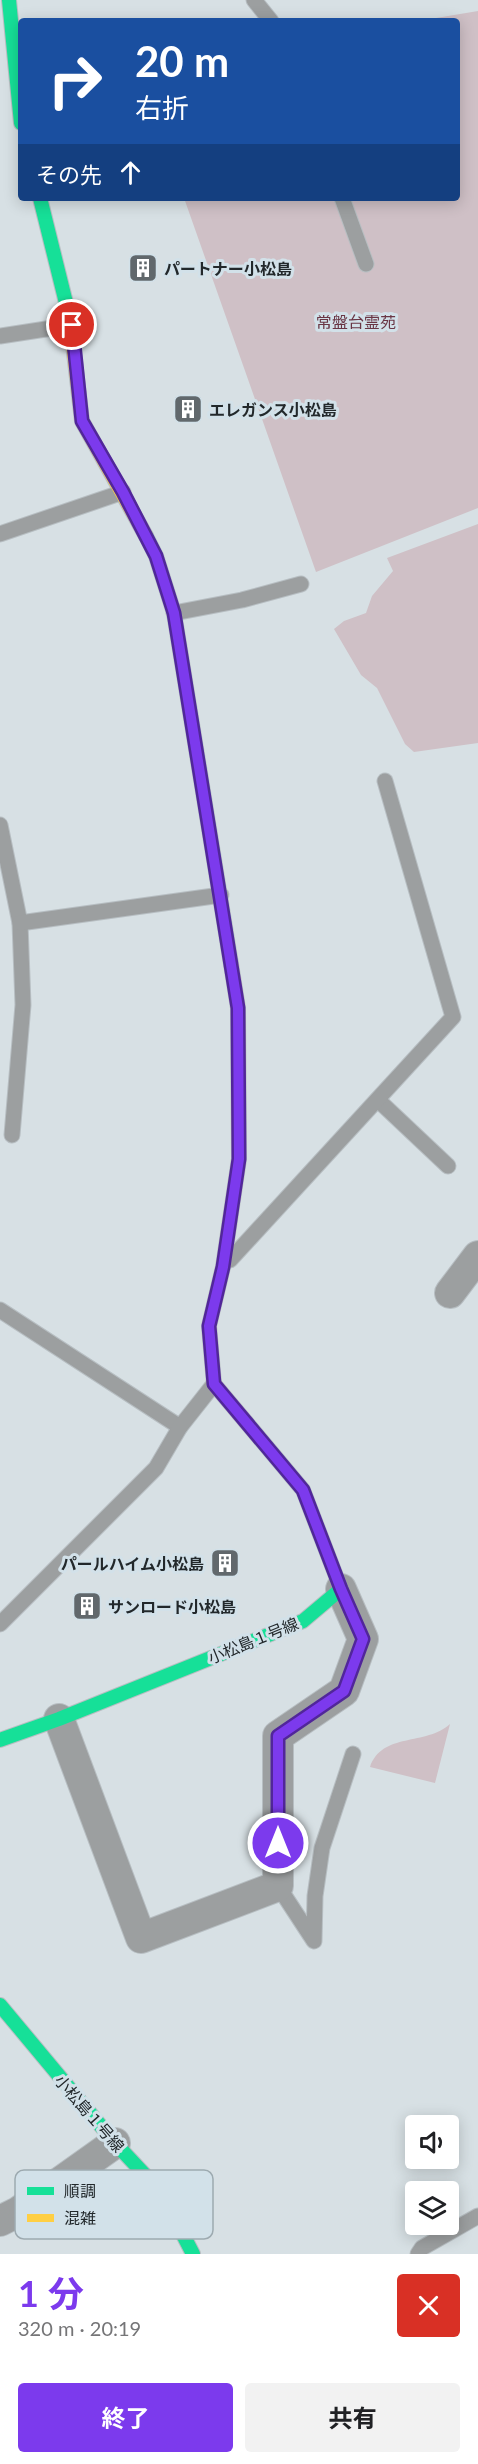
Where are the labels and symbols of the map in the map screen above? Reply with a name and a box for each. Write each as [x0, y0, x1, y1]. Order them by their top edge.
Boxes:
building icon: パートナー小松島 [127, 252, 159, 284]
place label: パートナー小松島 [164, 259, 292, 278]
pin [46, 299, 97, 350]
park label: 常盤台霊苑 [316, 312, 396, 331]
building icon: エレガンス小松島 [172, 393, 204, 425]
place label: エレガンス小松島 [209, 400, 337, 419]
building icon: パールハイム小松島 [209, 1547, 241, 1579]
place label: パールハイム小松島 [61, 1554, 204, 1573]
building icon: サンロード小松島 [71, 1590, 103, 1622]
place label: サンロード小松島 [108, 1597, 236, 1616]
street label: 小松島１号線 [205, 1613, 301, 1667]
position arrow [246, 1811, 310, 1875]
street label: 小松島１号線 [51, 2071, 129, 2155]
legend [15, 2170, 213, 2239]
text: 順調 [64, 2181, 96, 2200]
text: 混雑 [64, 2208, 96, 2227]

